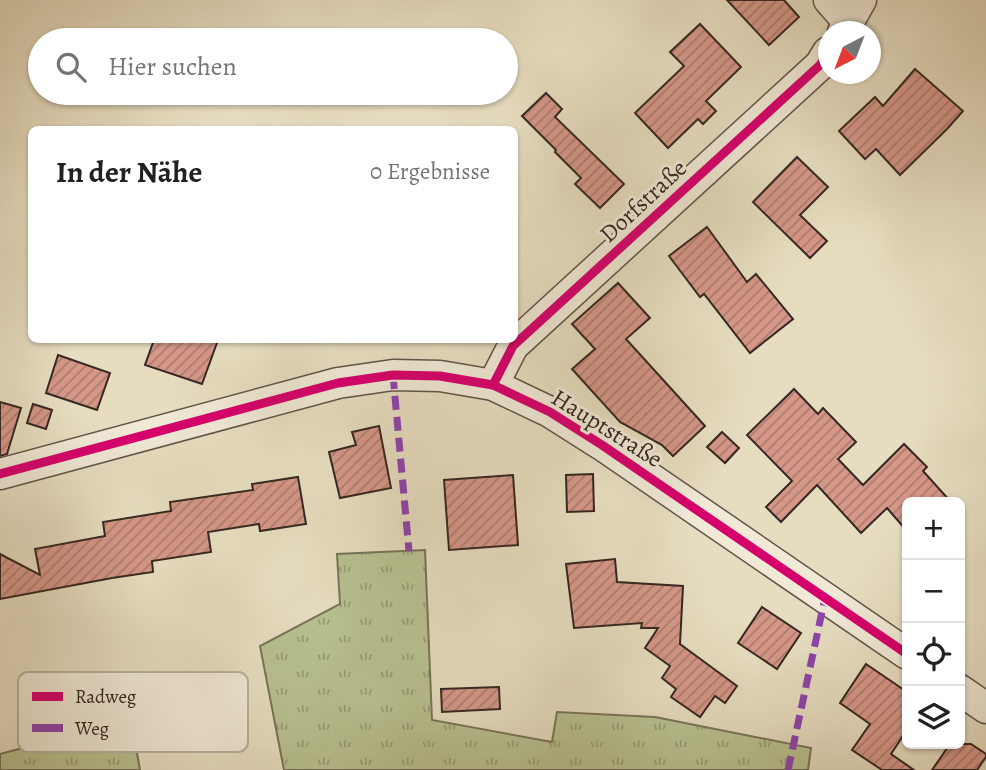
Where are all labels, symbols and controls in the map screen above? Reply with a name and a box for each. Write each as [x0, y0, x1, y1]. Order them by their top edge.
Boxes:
north arrow [818, 21, 881, 84]
search box [28, 28, 518, 105]
icon: search [52, 48, 90, 86]
text: Hier suchen [108, 49, 237, 84]
text: In der Nähe [56, 152, 202, 192]
street label: Dorfstraße [592, 152, 694, 250]
text: 0 Ergebnisse [370, 156, 490, 187]
street label: Hauptstraße [546, 381, 668, 475]
map controls [902, 497, 965, 749]
button: + [902, 497, 965, 560]
button: − [902, 560, 965, 623]
button: locate [902, 623, 965, 686]
legend [18, 672, 248, 752]
text: Radweg [75, 684, 137, 710]
button: layers [902, 686, 965, 749]
text: Weg [74, 716, 110, 742]

